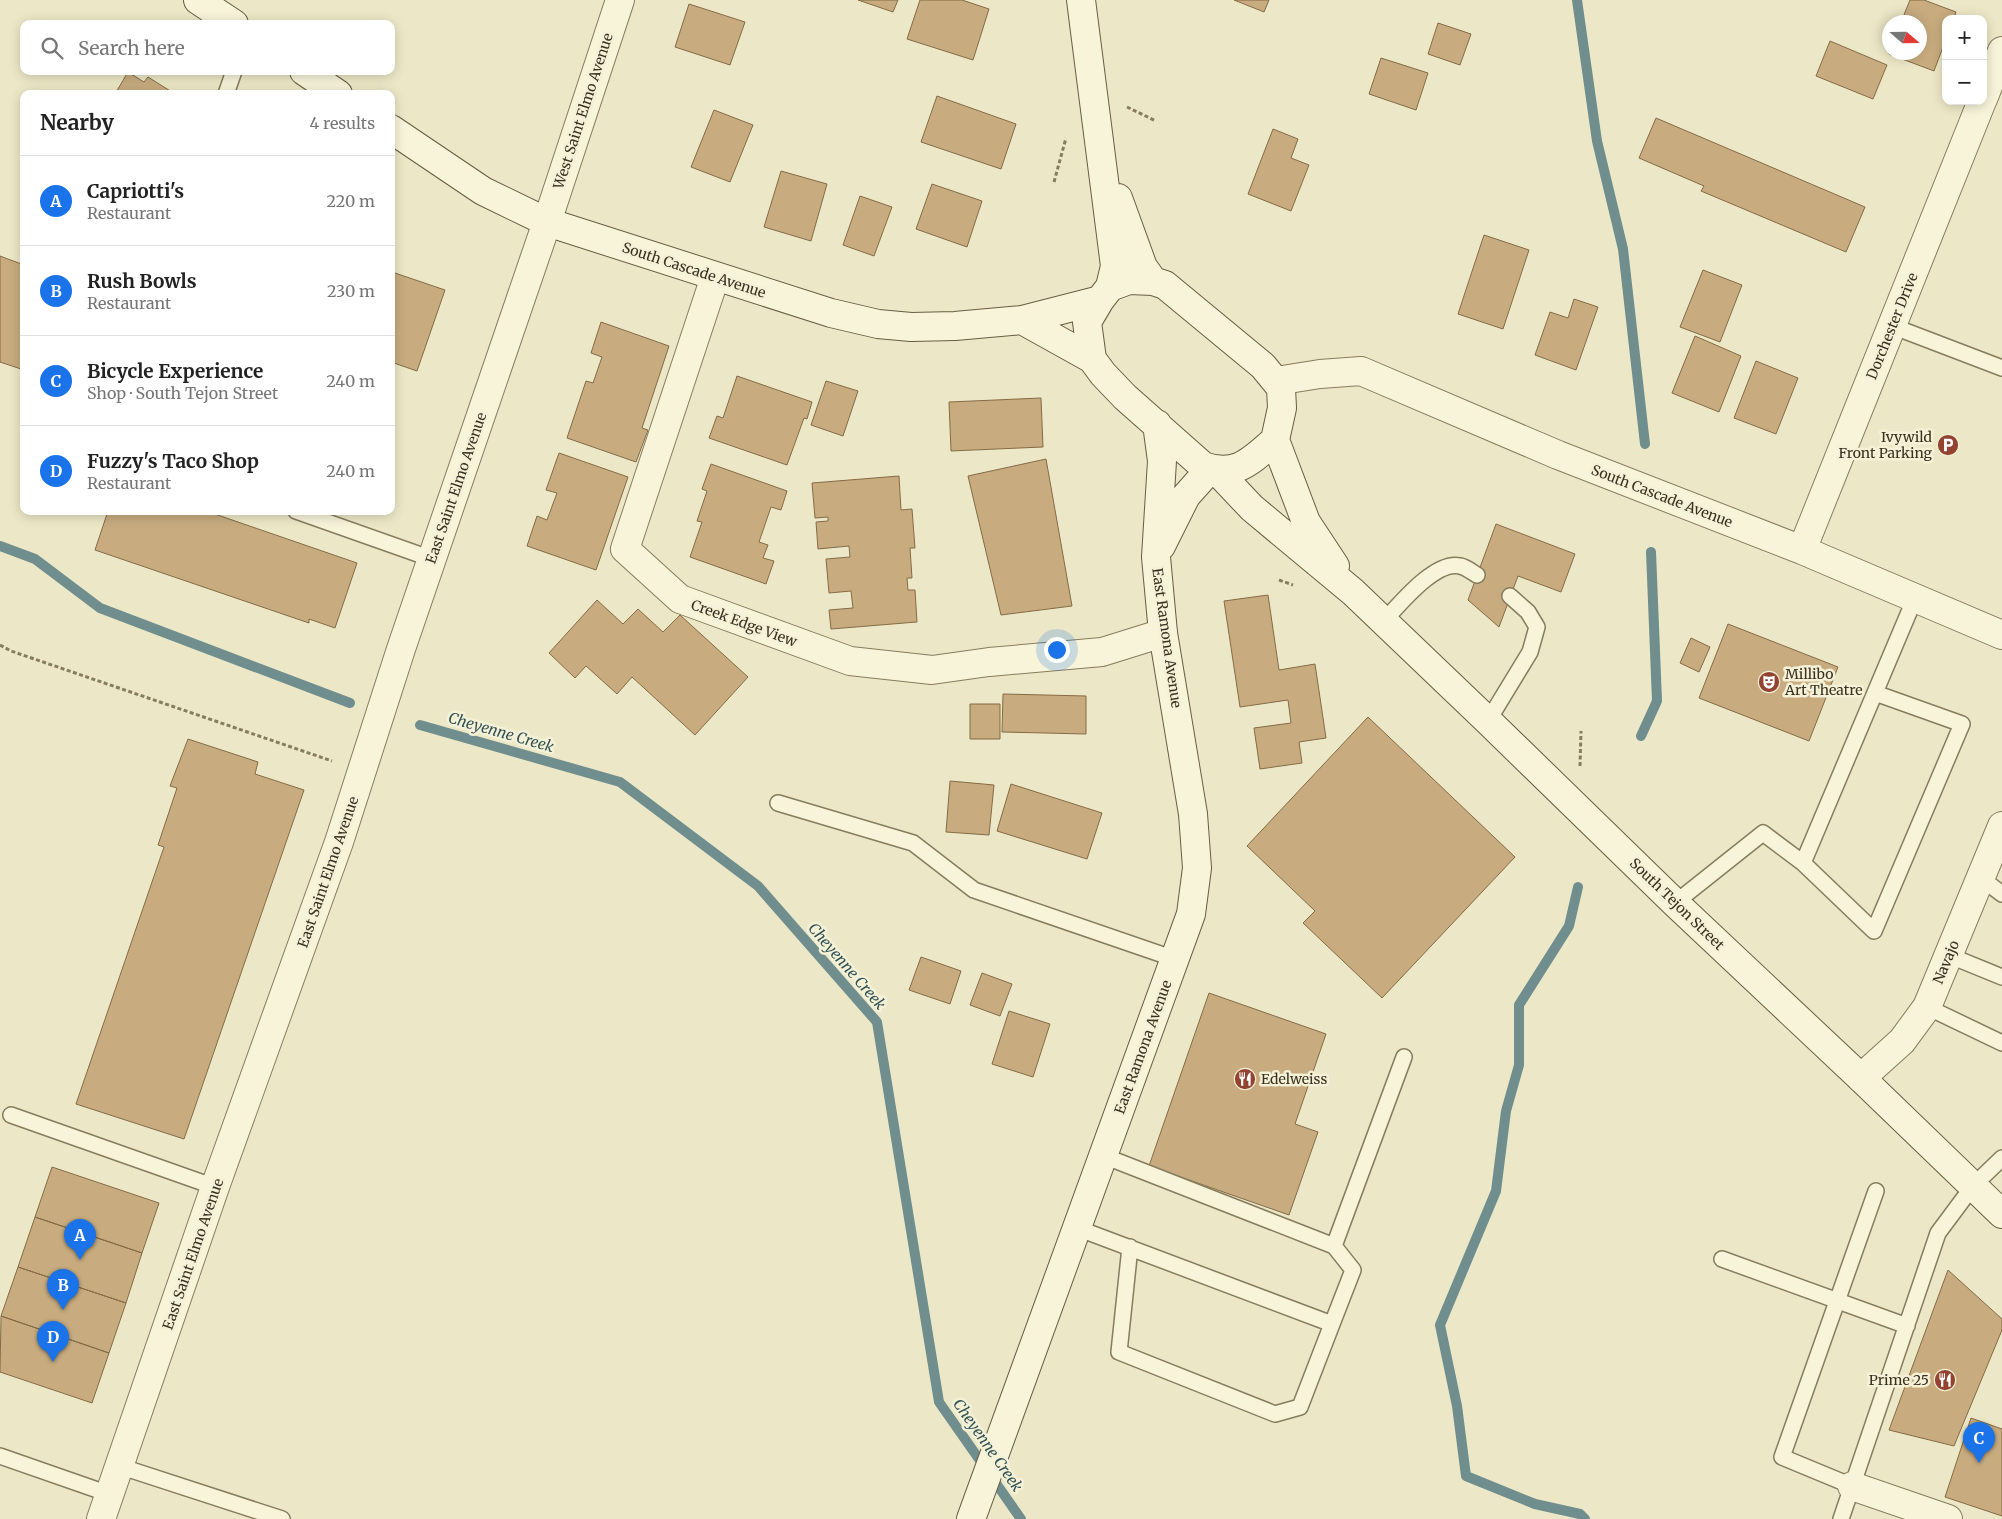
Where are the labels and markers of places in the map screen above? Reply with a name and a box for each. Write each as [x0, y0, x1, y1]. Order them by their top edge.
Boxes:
place label: Ivywild Front Parking [1839, 428, 1933, 462]
parking icon: Ivywild Front Parking [1936, 433, 1960, 457]
place label: Millibo Art Theatre [1784, 665, 1863, 699]
theatre icon: Millibo Art Theatre [1757, 670, 1781, 694]
restaurant icon: Edelweiss [1233, 1067, 1257, 1091]
place label: Edelweiss [1261, 1070, 1327, 1088]
pin: A [64, 1219, 96, 1260]
pin: B [47, 1269, 79, 1310]
pin: D [37, 1321, 69, 1362]
restaurant icon: Prime 25 [1933, 1368, 1957, 1392]
place label: Prime 25 [1869, 1371, 1929, 1389]
pin: C [1963, 1422, 1995, 1463]

